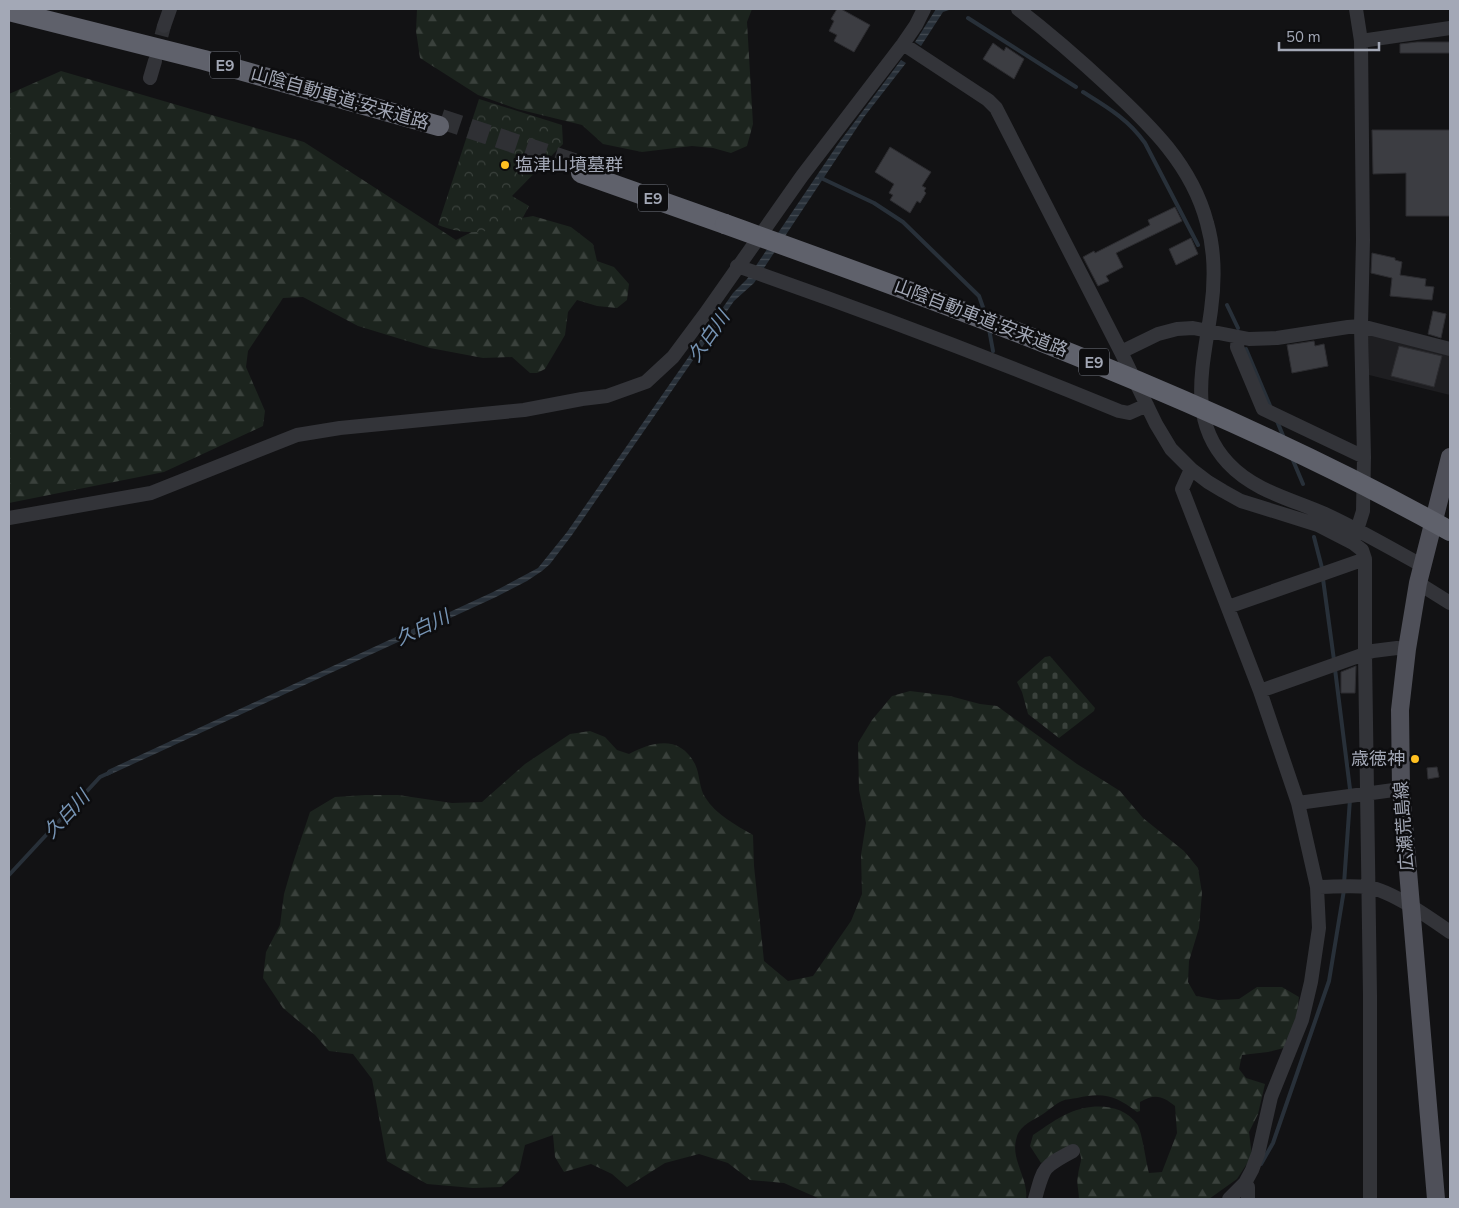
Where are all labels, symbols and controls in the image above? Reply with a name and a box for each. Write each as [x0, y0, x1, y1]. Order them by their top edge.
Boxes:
scale bar [1279, 20, 1379, 52]
text: 50 m [1286, 27, 1321, 47]
road number: E9 [210, 52, 240, 78]
street label: 山陰自動車道;安来道路 [248, 61, 432, 135]
place label: 塩津山墳墓群 [515, 153, 623, 177]
marker: 塩津山墳墓群 [499, 159, 511, 171]
road number: E9 [638, 184, 668, 212]
street label: 山陰自動車道;安来道路 [891, 274, 1071, 362]
water label: 久白川 [682, 304, 737, 367]
road number: E9 [1079, 348, 1109, 376]
water label: 久白川 [391, 603, 456, 652]
place label: 歳徳神 [1351, 747, 1405, 771]
marker: 歳徳神 [1409, 753, 1421, 765]
street label: 広瀬荒島線 [1389, 780, 1419, 872]
water label: 久白川 [38, 784, 97, 844]

